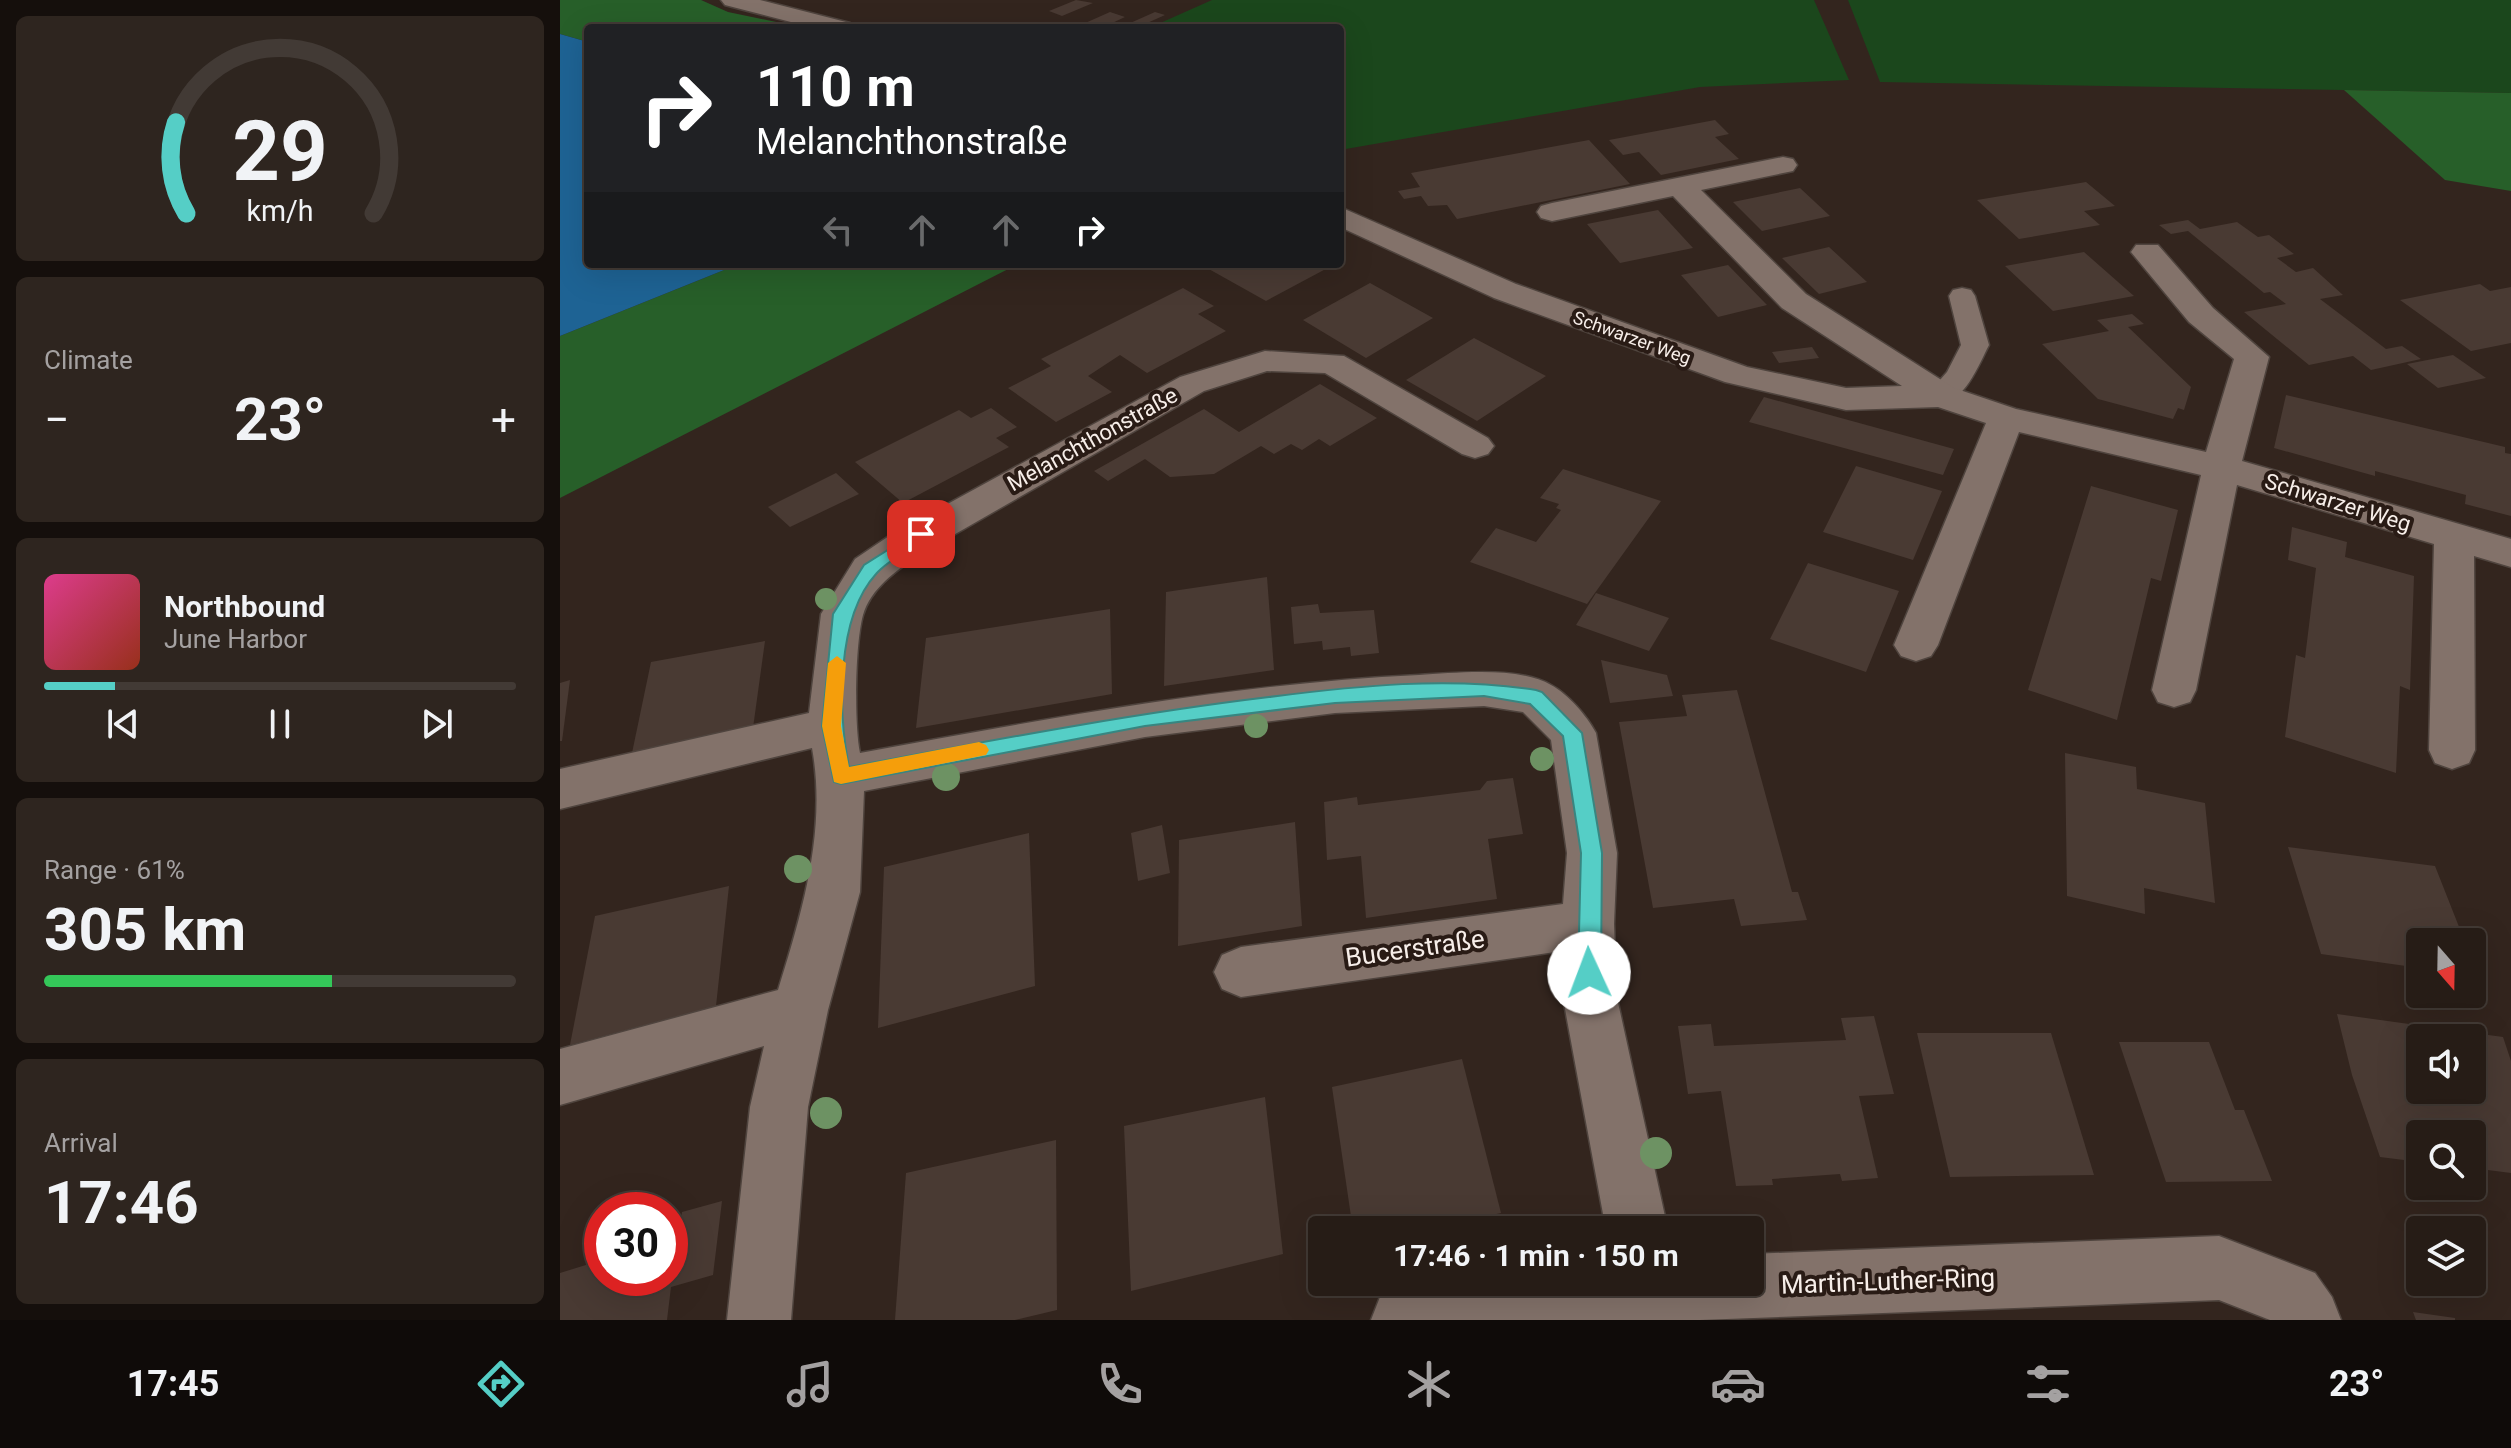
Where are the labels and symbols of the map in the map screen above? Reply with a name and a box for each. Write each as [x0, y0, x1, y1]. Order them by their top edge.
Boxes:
street label: Schwarzer Weg [1570, 307, 1694, 369]
street label: Melanchthonstraße [1003, 382, 1182, 496]
street label: Schwarzer Weg [2262, 468, 2414, 537]
pin [887, 500, 955, 568]
street label: Bucerstraße [1343, 923, 1487, 973]
north arrow [2406, 928, 2486, 1008]
position arrow [1547, 931, 1631, 1015]
speed limit sign: 30 [584, 1192, 688, 1296]
street label: Martin-Luther-Ring [1780, 1262, 1996, 1300]

